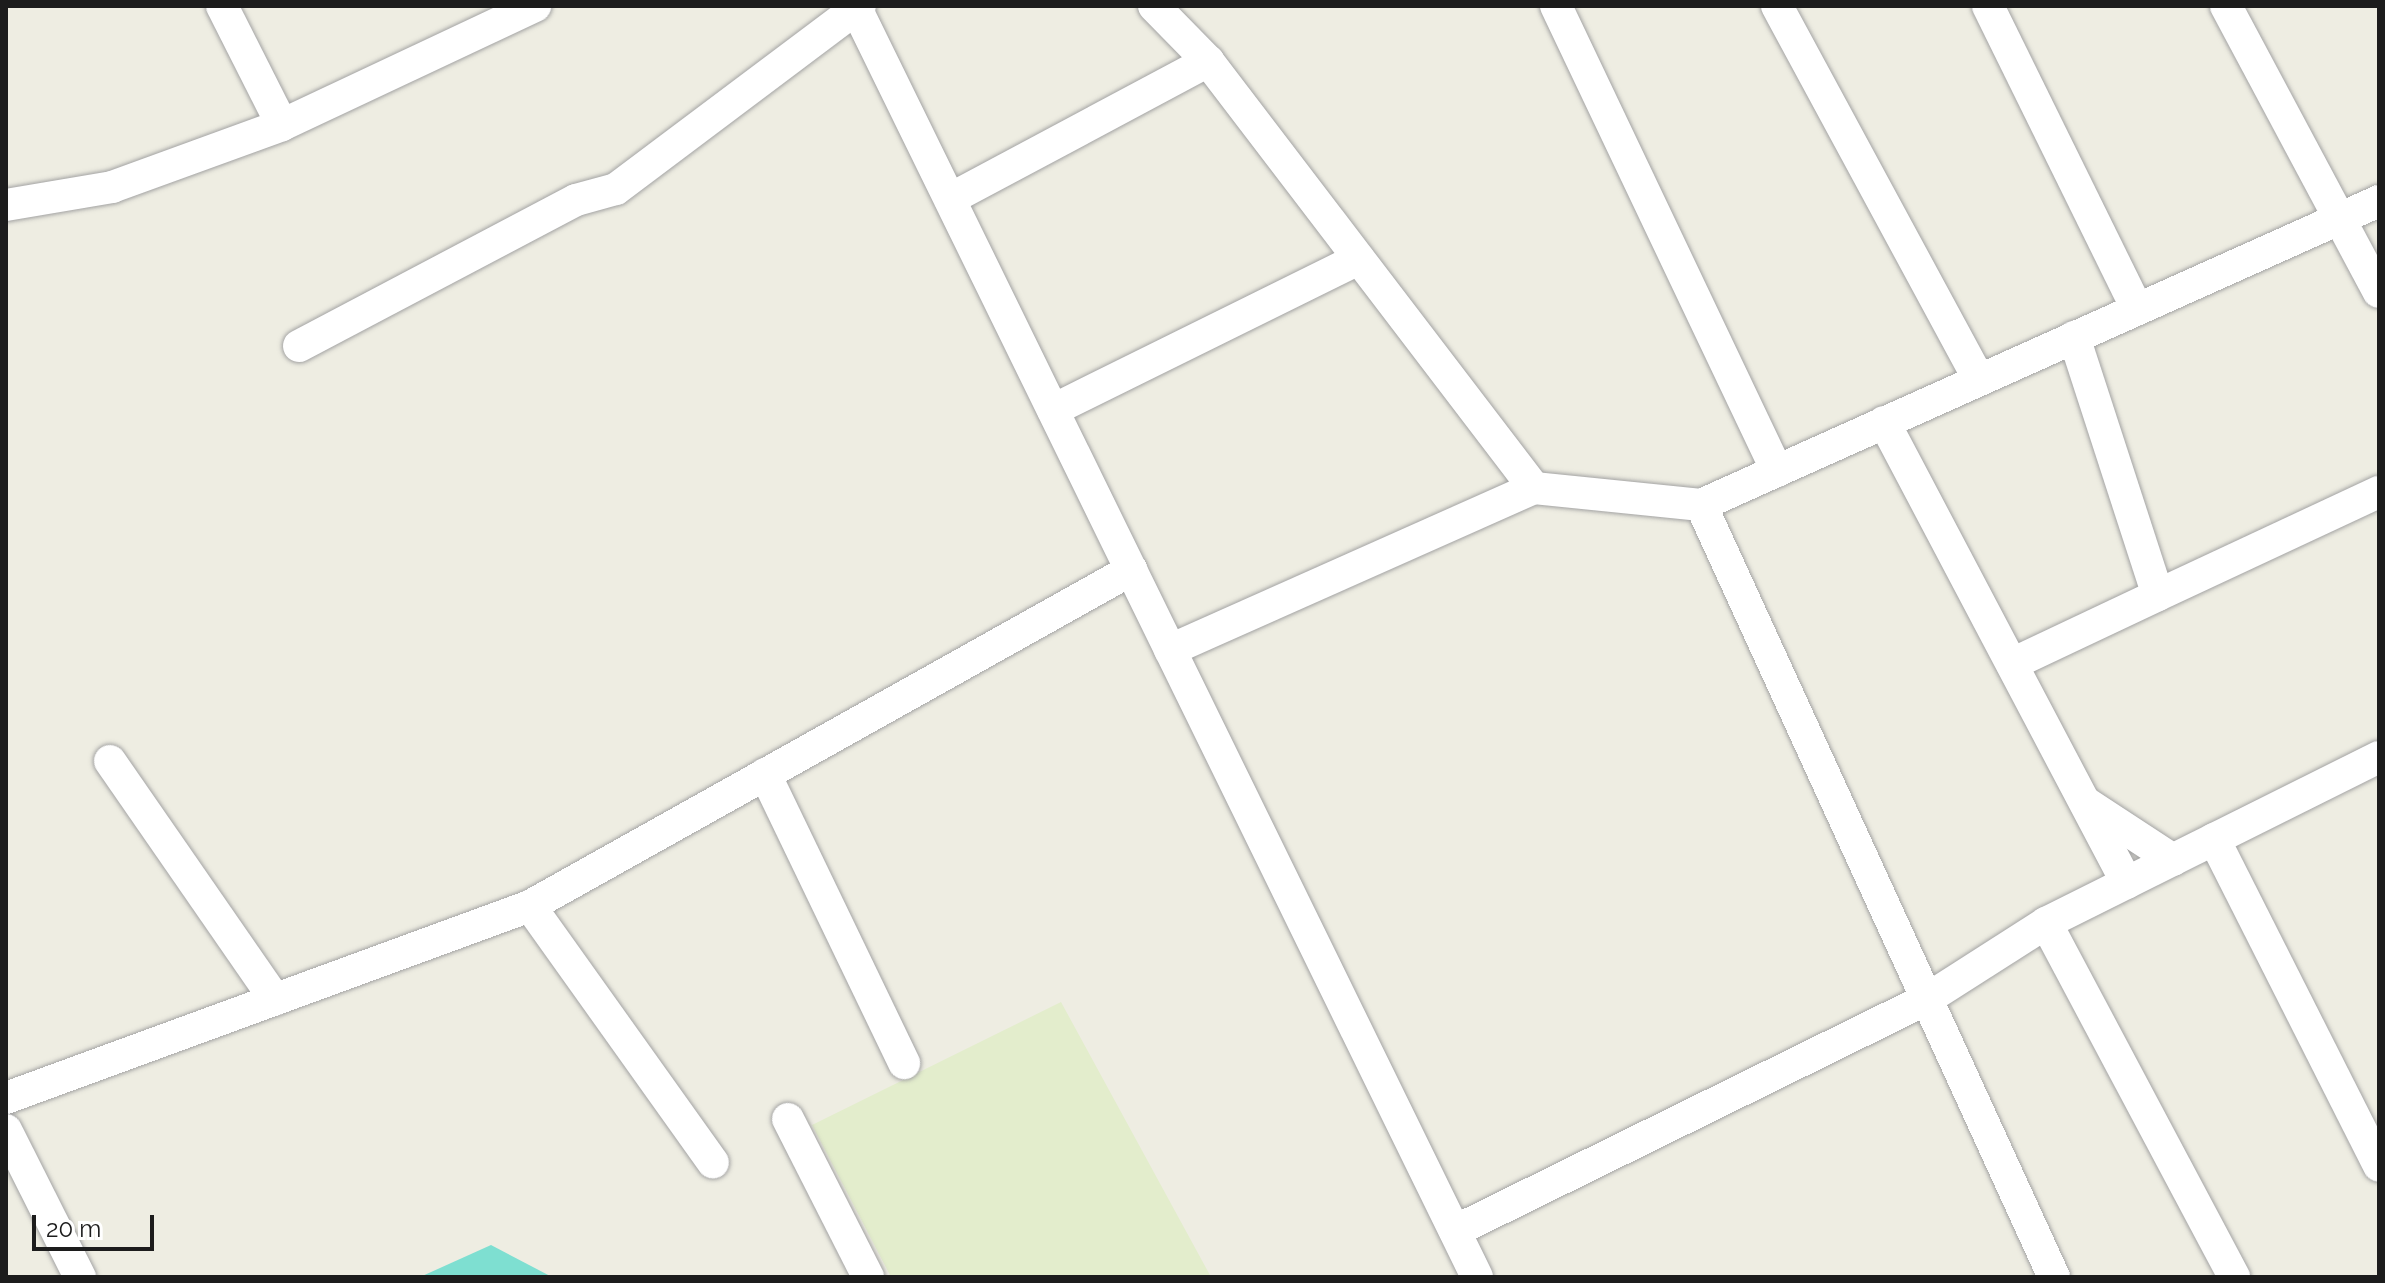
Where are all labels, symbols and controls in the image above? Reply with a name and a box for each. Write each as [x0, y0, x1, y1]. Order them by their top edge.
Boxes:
scale bar [36, 1199, 158, 1249]
text: 20 m [46, 1214, 101, 1243]

